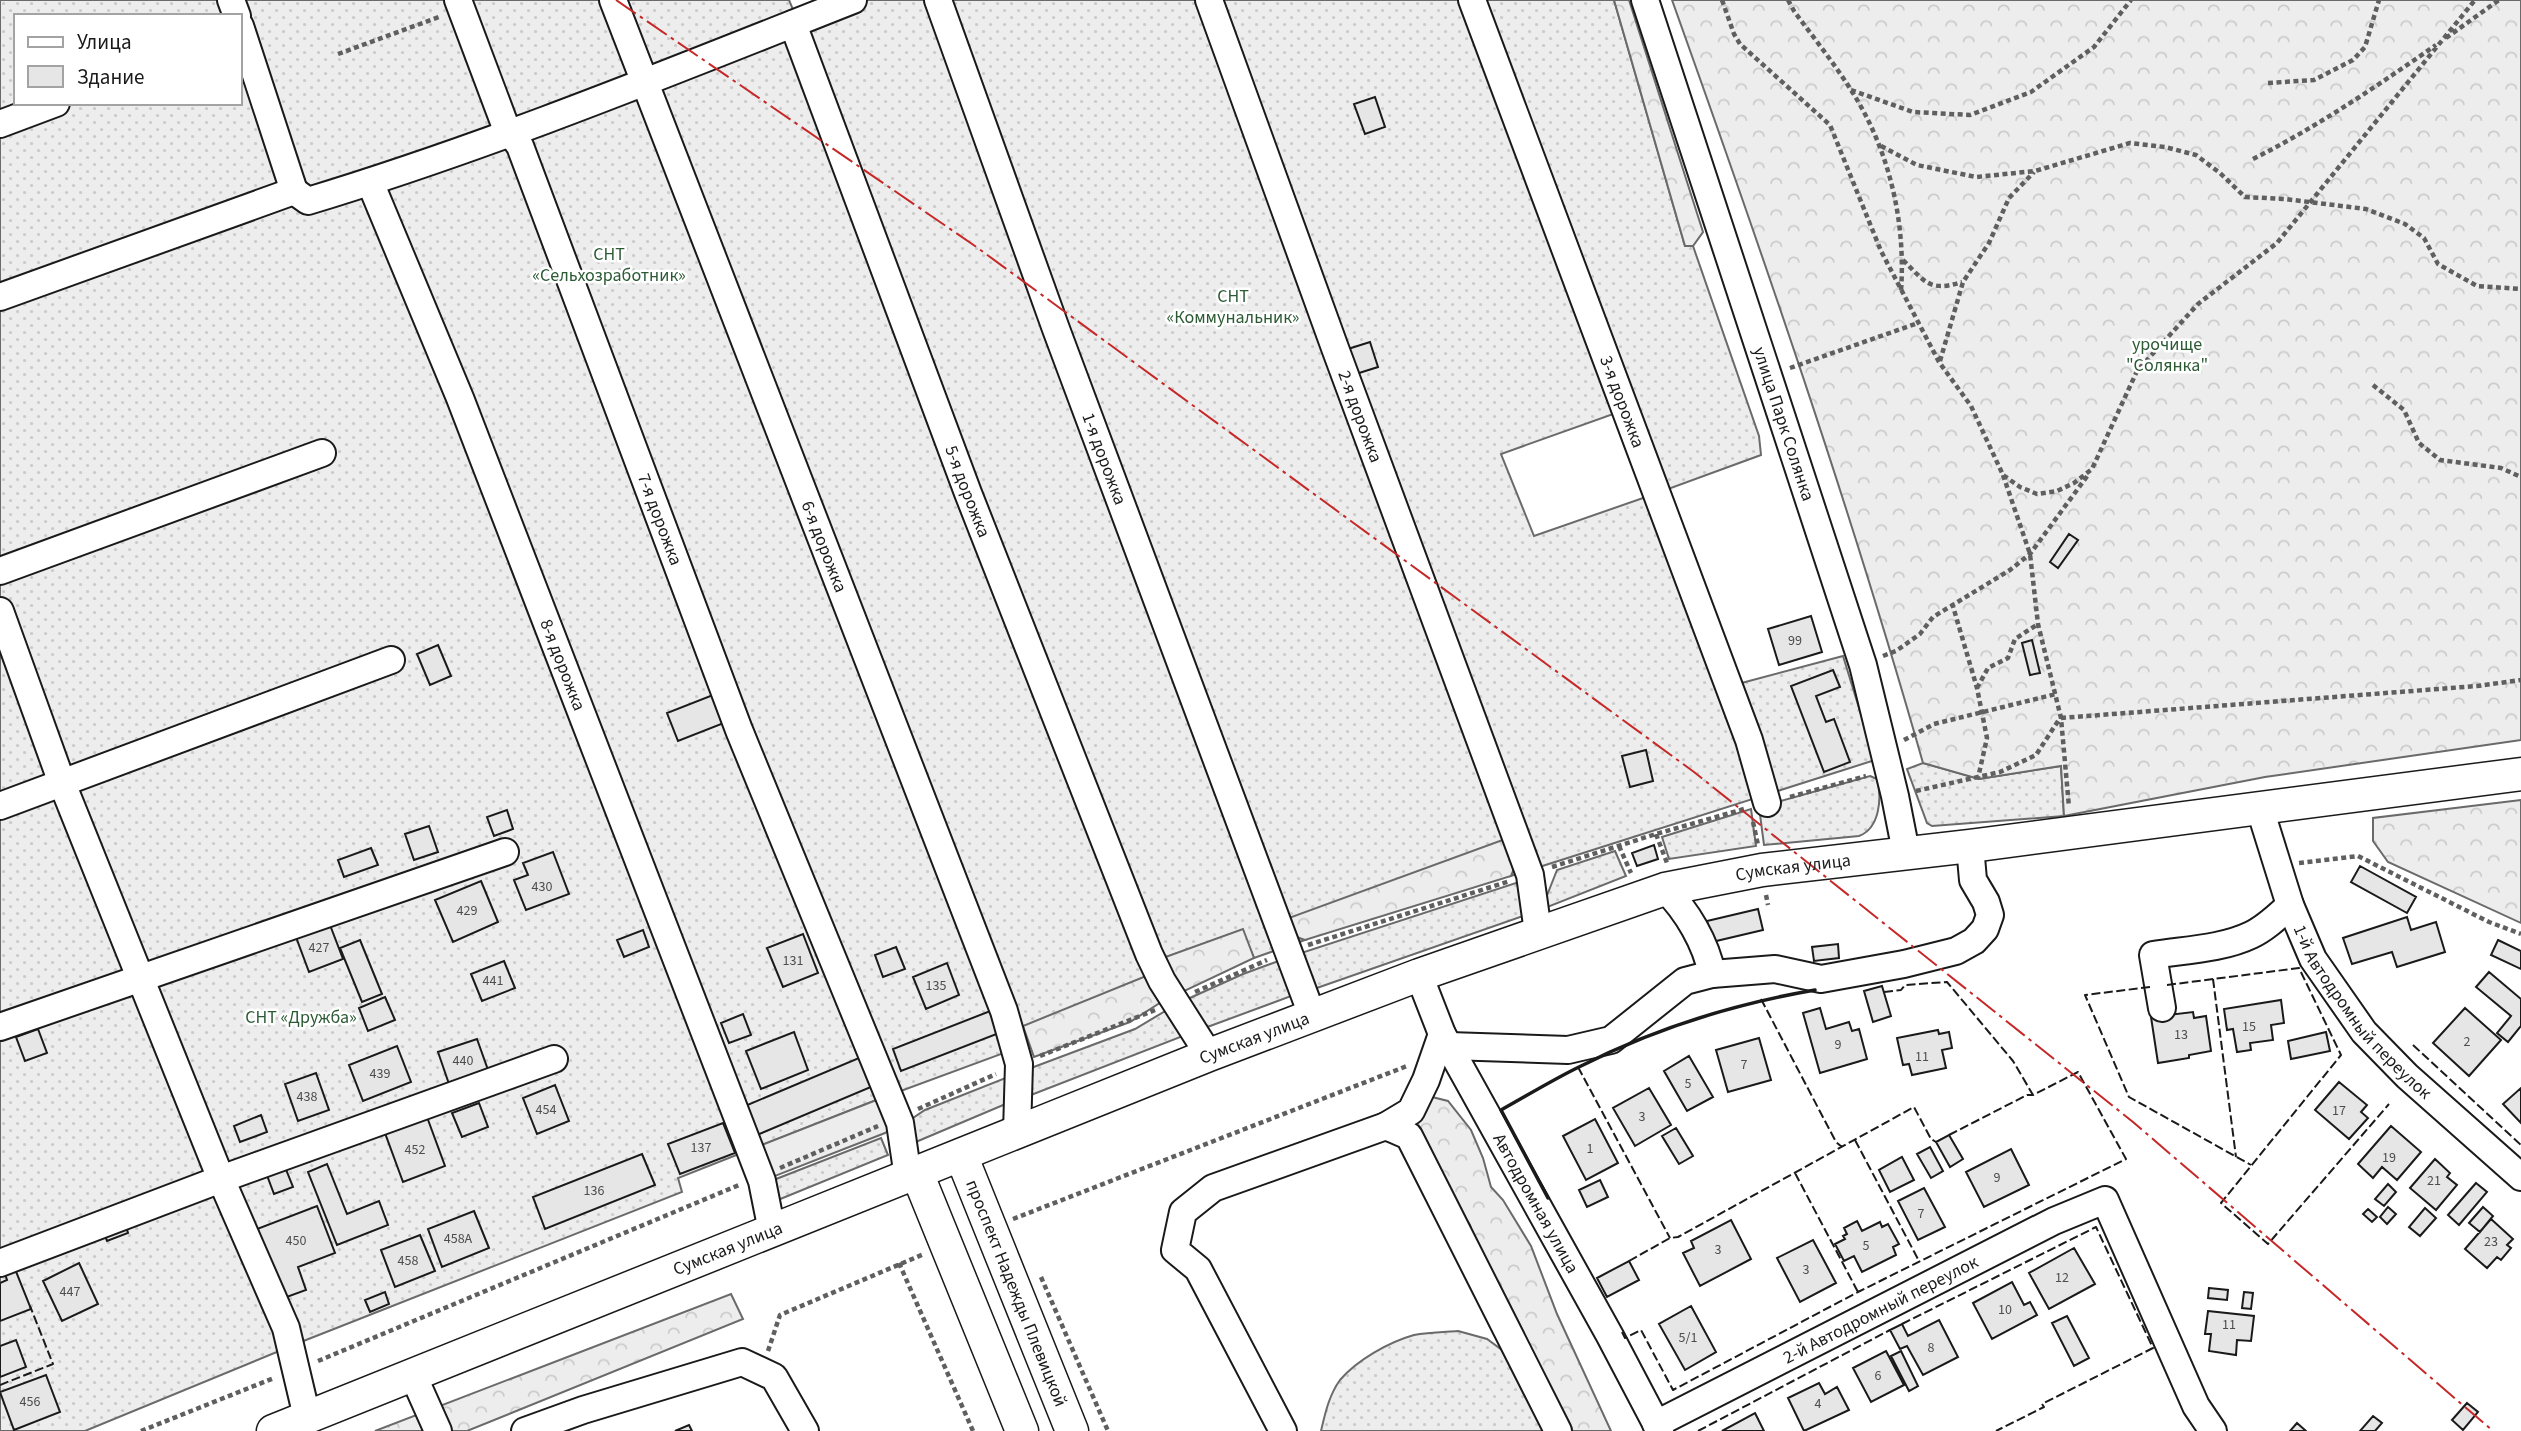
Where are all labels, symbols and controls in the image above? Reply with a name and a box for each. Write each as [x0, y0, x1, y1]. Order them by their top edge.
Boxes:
legend [14, 14, 242, 105]
text: Улица [77, 27, 132, 57]
text: Здание [77, 62, 145, 92]
park label: СНТ «Сельхозработник» [532, 242, 686, 288]
park label: СНТ «Коммунальник» [1166, 284, 1300, 330]
park label: урочище "Солянка" [2126, 332, 2208, 378]
street label: улица Парк Солянка [1747, 343, 1821, 504]
street label: 3-я дорожка [1594, 352, 1651, 451]
street label: 2-я дорожка [1332, 367, 1389, 466]
street label: 1-я дорожка [1076, 409, 1133, 508]
street label: 5-я дорожка [939, 442, 997, 541]
street label: 7-я дорожка [631, 470, 689, 569]
street label: 6-я дорожка [795, 497, 853, 596]
street label: 8-я дорожка [534, 615, 592, 714]
house number: 99 [1788, 631, 1802, 651]
street label: Сумская улица [1733, 847, 1852, 887]
house number: 430 [532, 877, 552, 897]
house number: 429 [457, 901, 477, 921]
street label: 1-й Автодромный переулок [2287, 921, 2437, 1105]
house number: 427 [309, 938, 329, 958]
house number: 131 [783, 951, 803, 971]
house number: 441 [483, 971, 503, 991]
house number: 135 [926, 976, 946, 996]
park label: СНТ «Дружба» [245, 1005, 357, 1030]
street label: Сумская улица [1195, 1005, 1313, 1070]
house number: 15 [2242, 1017, 2256, 1037]
house number: 13 [2174, 1025, 2188, 1045]
house number: 2 [2464, 1032, 2471, 1052]
house number: 9 [1835, 1035, 1842, 1055]
house number: 11 [1915, 1047, 1929, 1067]
house number: 440 [453, 1051, 473, 1071]
house number: 7 [1741, 1055, 1748, 1075]
house number: 439 [370, 1064, 390, 1084]
house number: 5 [1685, 1074, 1692, 1094]
house number: 438 [297, 1087, 317, 1107]
house number: 454 [536, 1100, 556, 1120]
house number: 17 [2332, 1101, 2346, 1121]
house number: 3 [1639, 1107, 1646, 1127]
street label: Автодромная улица [1487, 1129, 1585, 1278]
house number: 137 [691, 1138, 711, 1158]
house number: 1 [1587, 1139, 1594, 1159]
house number: 452 [405, 1140, 425, 1160]
house number: 19 [2382, 1148, 2396, 1168]
house number: 9 [1994, 1168, 2001, 1188]
house number: 21 [2427, 1171, 2441, 1191]
street label: проспект Надежды Плевицкой [960, 1176, 1073, 1411]
house number: 136 [584, 1181, 604, 1201]
house number: 7 [1918, 1204, 1925, 1224]
street label: Сумская улица [669, 1215, 786, 1282]
house number: 458А [444, 1229, 473, 1249]
house number: 450 [286, 1231, 306, 1251]
house number: 23 [2484, 1232, 2498, 1252]
house number: 5 [1863, 1236, 1870, 1256]
house number: 3 [1715, 1240, 1722, 1260]
street label: 2-й Автодромный переулок [1779, 1249, 1983, 1370]
house number: 458 [398, 1251, 418, 1271]
house number: 3 [1803, 1260, 1810, 1280]
house number: 12 [2055, 1268, 2069, 1288]
house number: 447 [60, 1282, 80, 1302]
house number: 10 [1998, 1300, 2012, 1320]
house number: 11 [2222, 1315, 2236, 1335]
house number: 5/1 [1679, 1328, 1697, 1348]
house number: 8 [1928, 1338, 1935, 1358]
house number: 6 [1875, 1366, 1882, 1386]
house number: 456 [20, 1392, 40, 1412]
house number: 4 [1815, 1394, 1822, 1414]

